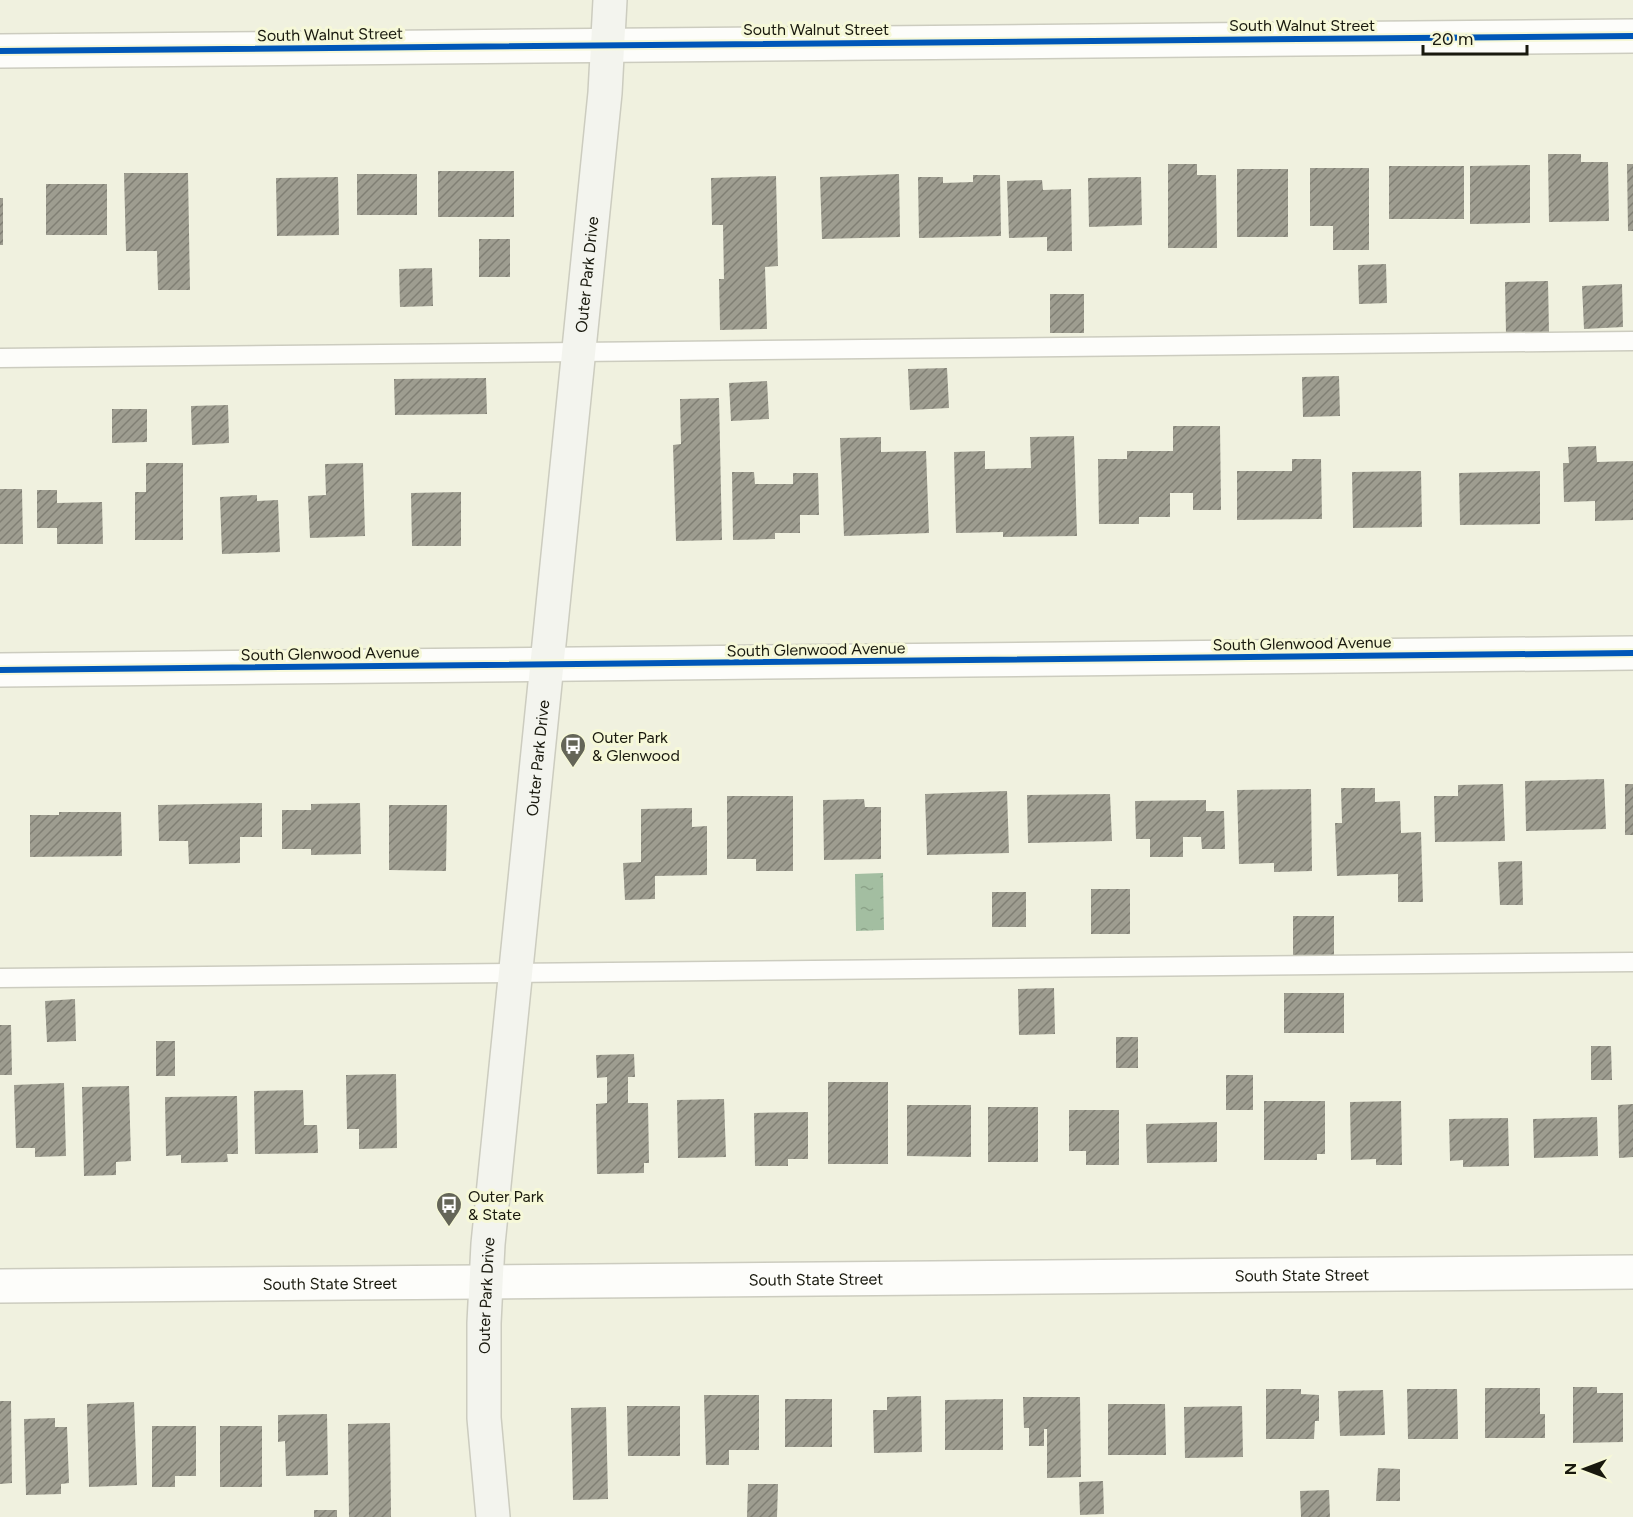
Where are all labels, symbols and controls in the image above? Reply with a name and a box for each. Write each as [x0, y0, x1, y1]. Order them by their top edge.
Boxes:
street label: South Walnut Street [1229, 16, 1375, 35]
scale bar [1423, 18, 1526, 56]
street label: South Walnut Street [743, 20, 889, 39]
street label: South Walnut Street [257, 24, 403, 45]
text: 20 m [1432, 28, 1473, 50]
street label: Outer Park Drive [572, 215, 602, 334]
street label: South Glenwood Avenue [1213, 632, 1392, 655]
street label: South Glenwood Avenue [727, 638, 906, 661]
street label: South Glenwood Avenue [241, 642, 420, 665]
street label: Outer Park Drive [523, 699, 553, 817]
place label: Outer Park & Glenwood [592, 728, 680, 765]
bus stop icon: Outer Park & Glenwood [558, 731, 588, 769]
place label: Outer Park & State [468, 1187, 544, 1224]
bus stop icon: Outer Park & State [434, 1190, 464, 1228]
street label: Outer Park Drive [475, 1236, 499, 1354]
street label: South State Street [1235, 1265, 1369, 1285]
street label: South State Street [749, 1269, 883, 1290]
street label: South State Street [263, 1274, 397, 1294]
north arrow [1555, 1439, 1615, 1499]
text: N [1561, 1463, 1580, 1475]

